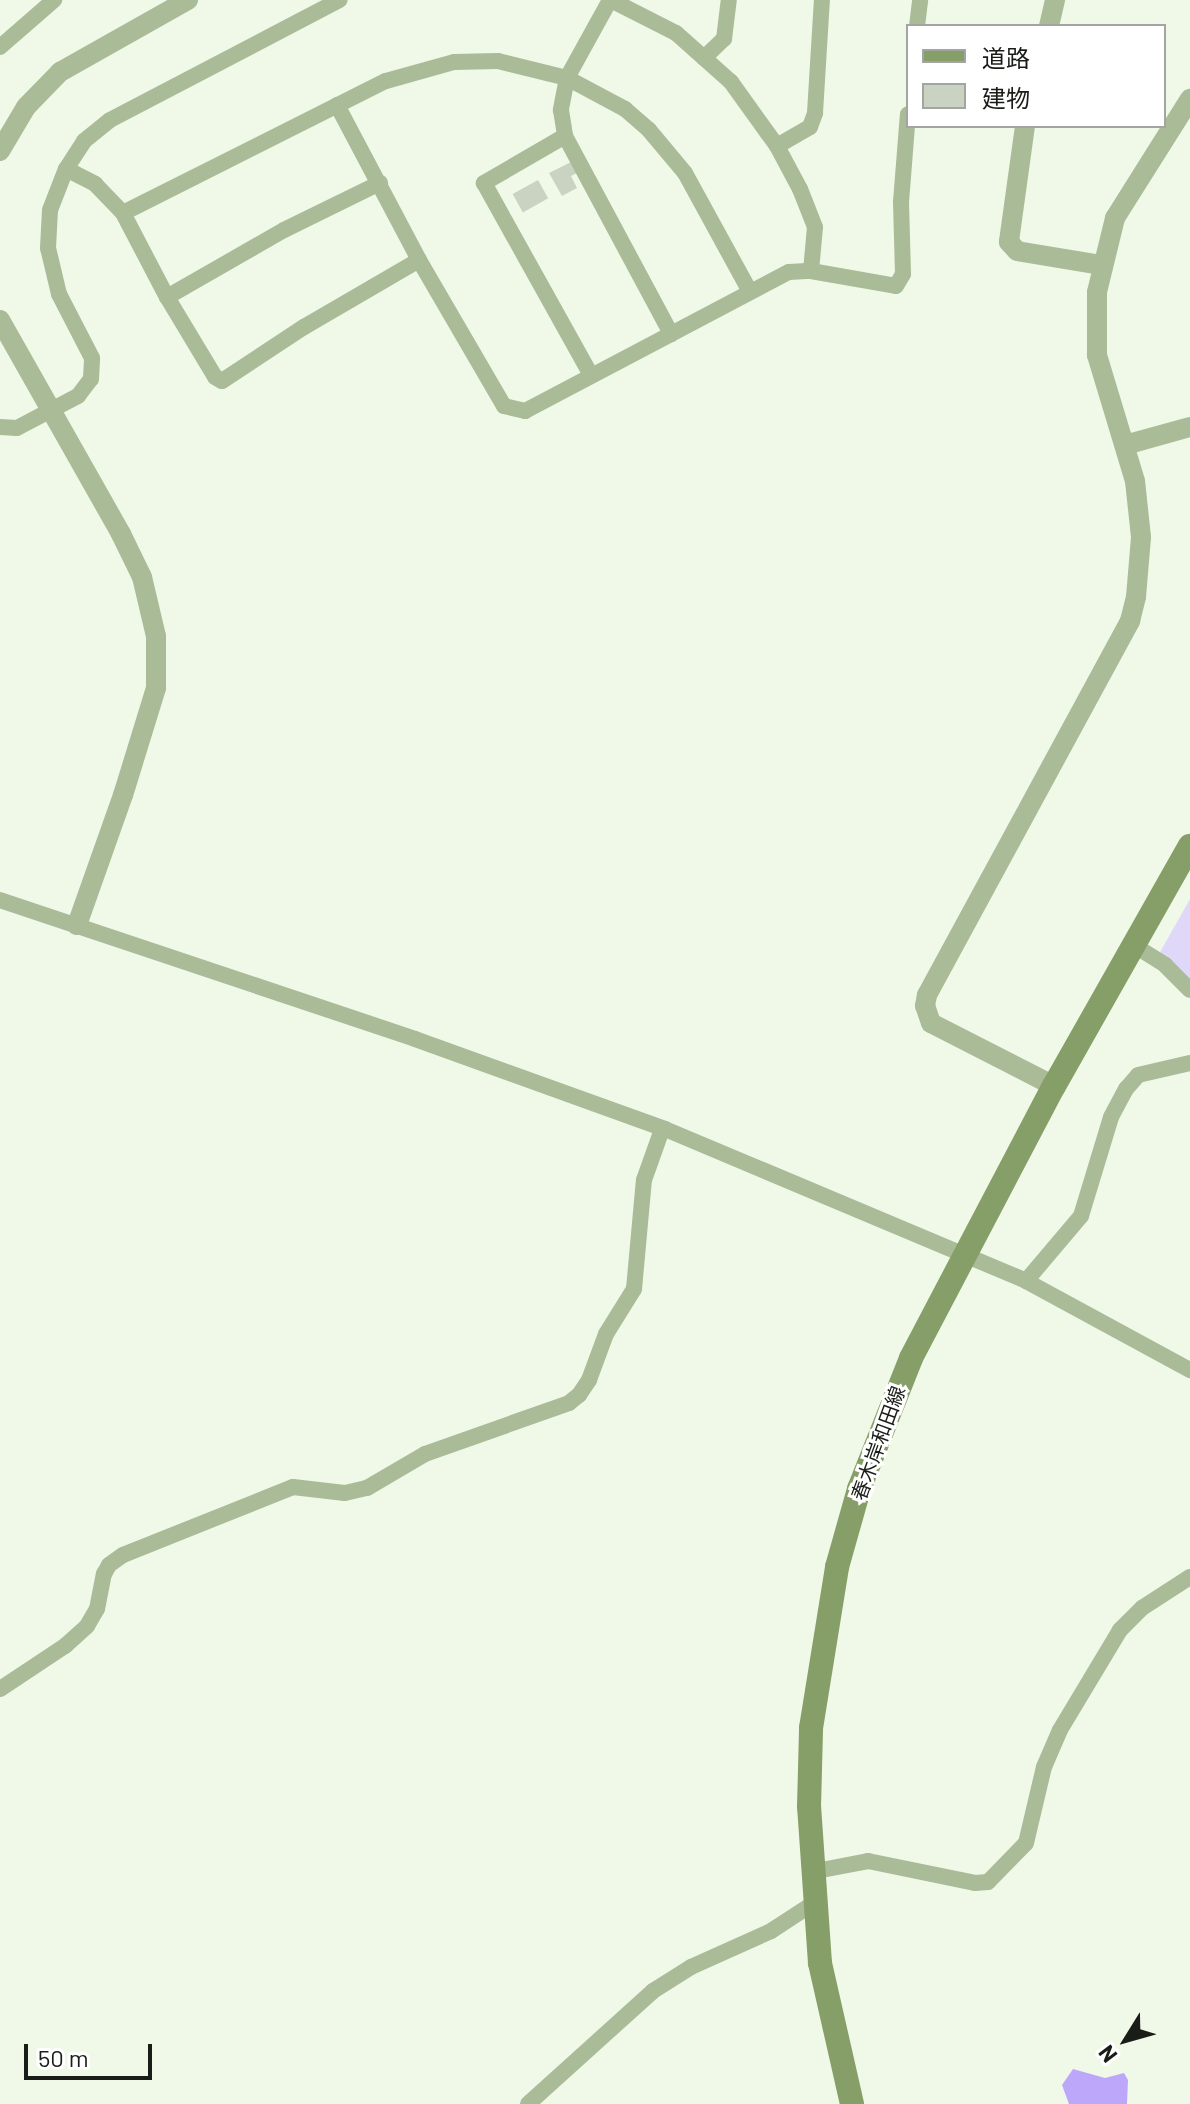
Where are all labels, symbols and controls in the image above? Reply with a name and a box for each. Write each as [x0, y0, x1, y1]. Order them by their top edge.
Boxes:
legend [906, 24, 1166, 128]
text: 道路 [982, 43, 1030, 72]
text: 建物 [982, 83, 1030, 112]
street label: 春木岸和田線 [846, 1383, 910, 1503]
north arrow [1086, 2000, 1166, 2080]
scale bar [28, 2028, 156, 2078]
text: N [1092, 2041, 1122, 2068]
text: 50 m [38, 2043, 89, 2072]

